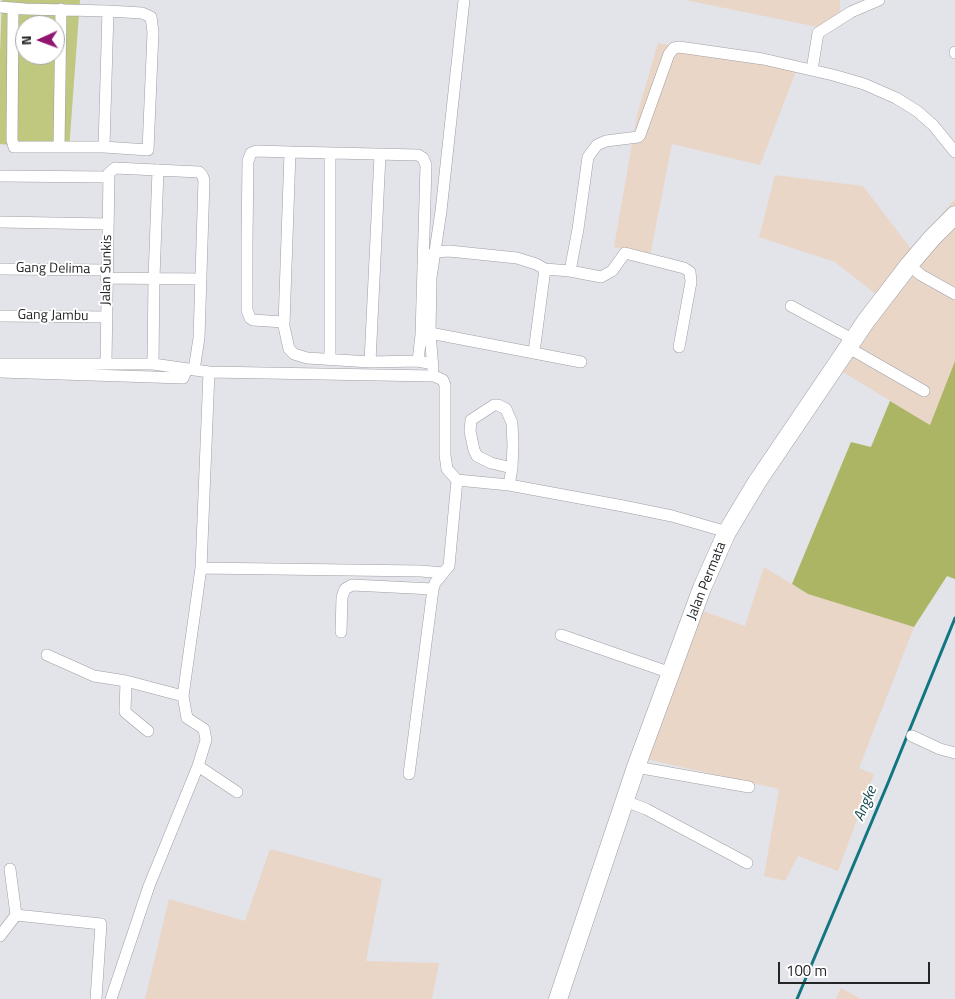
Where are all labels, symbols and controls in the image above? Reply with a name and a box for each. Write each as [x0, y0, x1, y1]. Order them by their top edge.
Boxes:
north arrow [15, 15, 65, 65]
text: N [15, 35, 36, 46]
street label: Jalan Sunkis [98, 234, 116, 306]
street label: Gang Delima [16, 260, 90, 278]
street label: Gang Jambu [17, 307, 89, 325]
street label: Jalan Permata [684, 540, 730, 622]
water label: Angke [851, 784, 881, 824]
scale bar [780, 952, 932, 984]
text: 100 m [786, 959, 827, 982]

